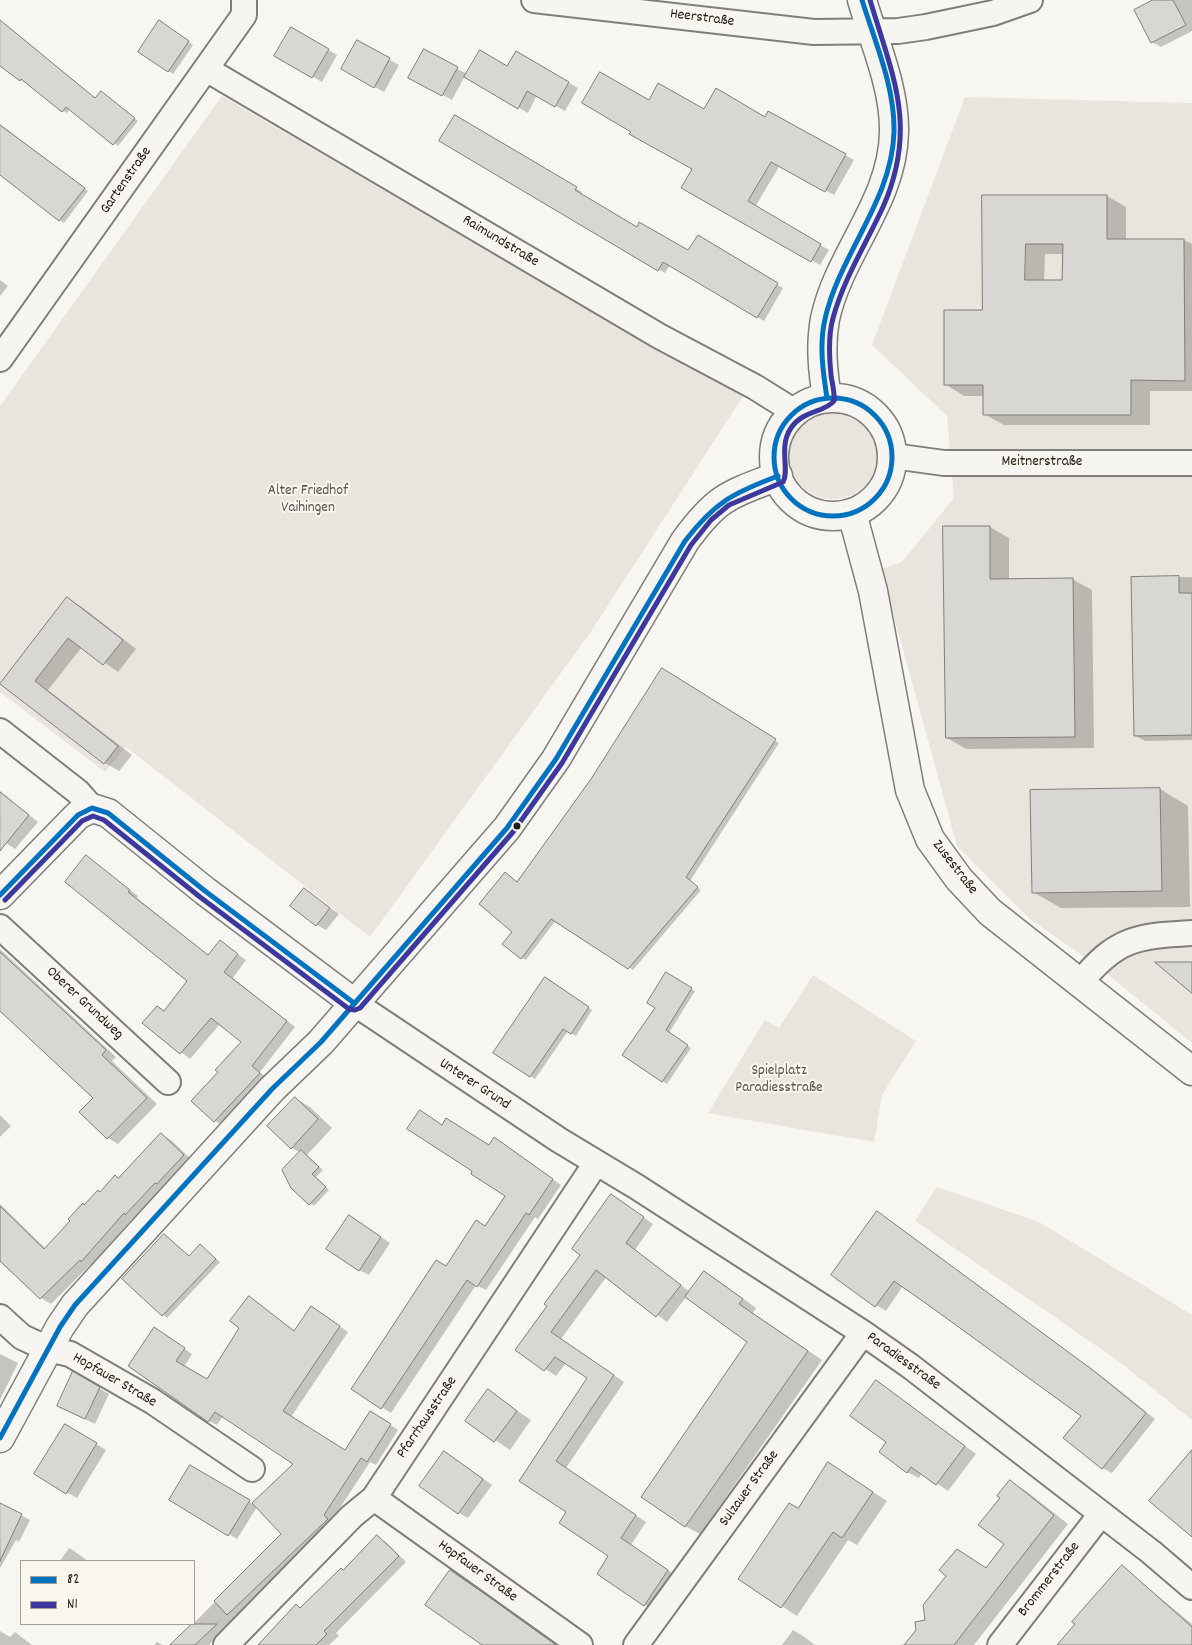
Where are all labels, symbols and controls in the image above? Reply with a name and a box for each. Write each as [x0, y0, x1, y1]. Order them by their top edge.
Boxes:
street label: Heerstraße [669, 6, 735, 32]
street label: Gartenstraße [97, 144, 157, 218]
street label: Raimundstraße [459, 212, 541, 272]
street label: Meitnerstraße [1002, 454, 1082, 472]
park label: Alter Friedhof Vaihingen [268, 483, 348, 518]
unlabelled marker [512, 821, 522, 831]
street label: Zusestraße [927, 837, 981, 899]
street label: Oberer Grundweg [42, 964, 126, 1044]
street label: Unterer Grund [435, 1055, 513, 1115]
park label: Spielplatz Paradiesstraße [735, 1063, 823, 1098]
street label: Paradiesstraße [862, 1329, 944, 1395]
street label: Hopfauer Straße [69, 1350, 159, 1412]
street label: Pfarrhausstraße [394, 1374, 462, 1462]
street label: Sulzauer Straße [716, 1447, 784, 1531]
street label: Hopfauer Straße [434, 1537, 520, 1607]
street label: Brommerstraße [1015, 1539, 1085, 1621]
legend [20, 1560, 195, 1625]
text: 82 [67, 1569, 80, 1591]
text: N1 [67, 1594, 78, 1616]

